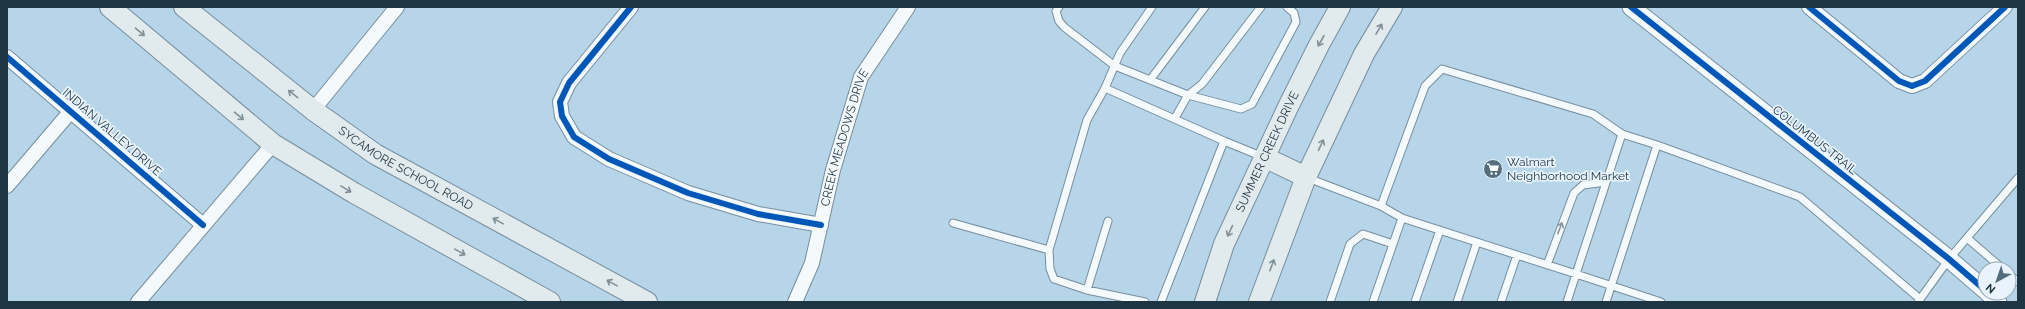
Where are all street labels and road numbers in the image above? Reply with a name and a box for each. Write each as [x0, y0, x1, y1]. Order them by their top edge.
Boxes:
street label: CREEK MEADOWS DRIVE [818, 66, 871, 208]
street label: INDIAN VALLEY DRIVE [60, 85, 164, 179]
street label: SUMMER CREEK DRIVE [1233, 89, 1302, 214]
street label: COLUMBUS TRAIL [1770, 103, 1860, 177]
street label: SYCAMORE SCHOOL ROAD [336, 123, 476, 213]

